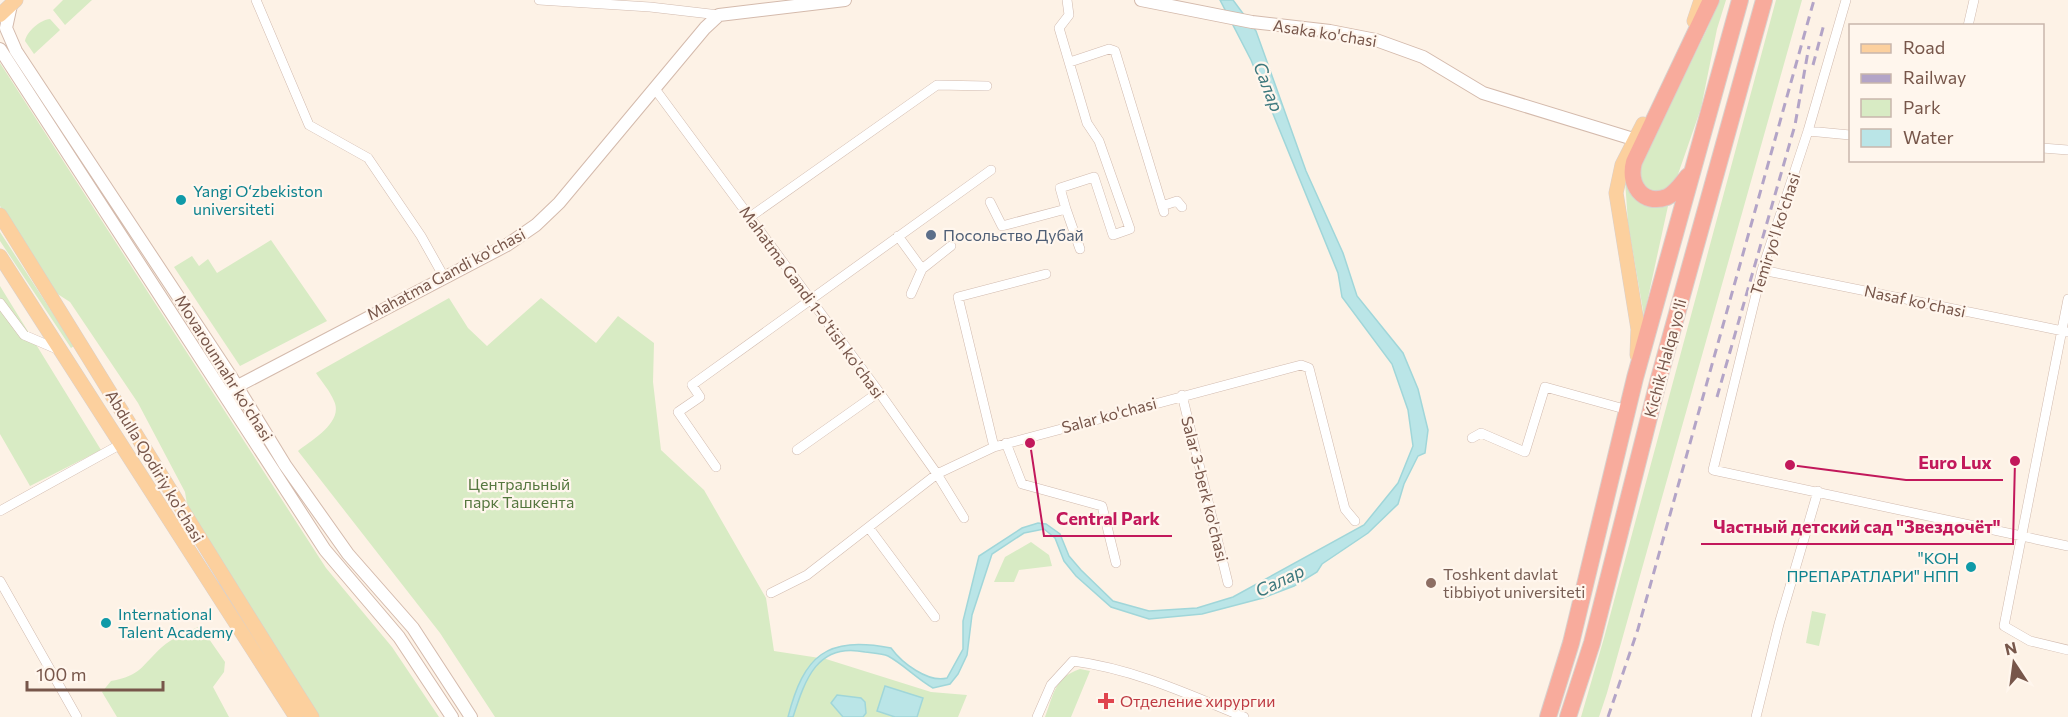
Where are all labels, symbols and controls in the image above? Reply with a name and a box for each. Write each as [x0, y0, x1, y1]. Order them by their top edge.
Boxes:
street label: Asaka ko'chasi [1272, 15, 1378, 50]
legend [1849, 24, 2044, 162]
text: Road [1903, 36, 1945, 58]
water label: Салар [1249, 58, 1289, 115]
text: Railway [1903, 66, 1966, 88]
text: Park [1903, 96, 1941, 118]
text: Water [1903, 126, 1954, 148]
street label: Temiryo'l ko'chasi [1746, 170, 1803, 298]
place label: Yangi Oʻzbekiston universiteti [193, 181, 323, 218]
marker: Yangi Oʻzbekiston universiteti [174, 193, 188, 207]
street label: Mahatma Gandi 1-o'tish ko'chasi [736, 202, 889, 402]
street label: Mahatma Gandi ko'chasi [363, 224, 528, 323]
place label: Посольство Дубай [943, 225, 1084, 244]
marker: Посольство Дубай [924, 228, 938, 242]
street label: Nasaf ko'chasi [1863, 280, 1968, 321]
street label: Movarounnahr ko'chasi [172, 291, 277, 444]
street label: Kichik Halqa yo'li [1640, 297, 1689, 419]
street label: Abdulla Qodiriy ko'chasi [102, 386, 208, 545]
street label: Salar ko'chasi [1059, 393, 1158, 436]
street label: Salar 3-berk ko'chasi [1178, 414, 1233, 564]
callout: Euro Lux [1906, 444, 2003, 480]
text: Euro Lux [1918, 451, 1992, 473]
park label: Центральный парк Ташкента [464, 474, 574, 511]
callout: Central Park [1044, 500, 1172, 536]
text: Central Park [1056, 507, 1161, 529]
callout: Частный детский сад "Звездочёт" [1701, 508, 2013, 544]
text: Частный детский сад "Звездочёт" [1713, 515, 2001, 537]
place label: "КОН ПРЕПАРАТЛАРИ" НПП [1786, 548, 1959, 585]
water label: Салар [1251, 559, 1308, 601]
marker: "КОН ПРЕПАРАТЛАРИ" НПП [1964, 560, 1978, 574]
place label: Toshkent davlat tibbiyot universiteti [1443, 564, 1585, 601]
marker: Toshkent davlat tibbiyot universiteti [1424, 576, 1438, 590]
place label: International Talent Academy [118, 604, 233, 641]
marker: International Talent Academy [99, 616, 113, 630]
north arrow [1984, 633, 2044, 693]
text: N [2003, 637, 2018, 659]
scale bar [27, 654, 164, 692]
text: 100 m [36, 663, 86, 685]
place label: Отделение хирургии [1120, 691, 1275, 710]
marker: Отделение хирургии [1097, 692, 1115, 710]

